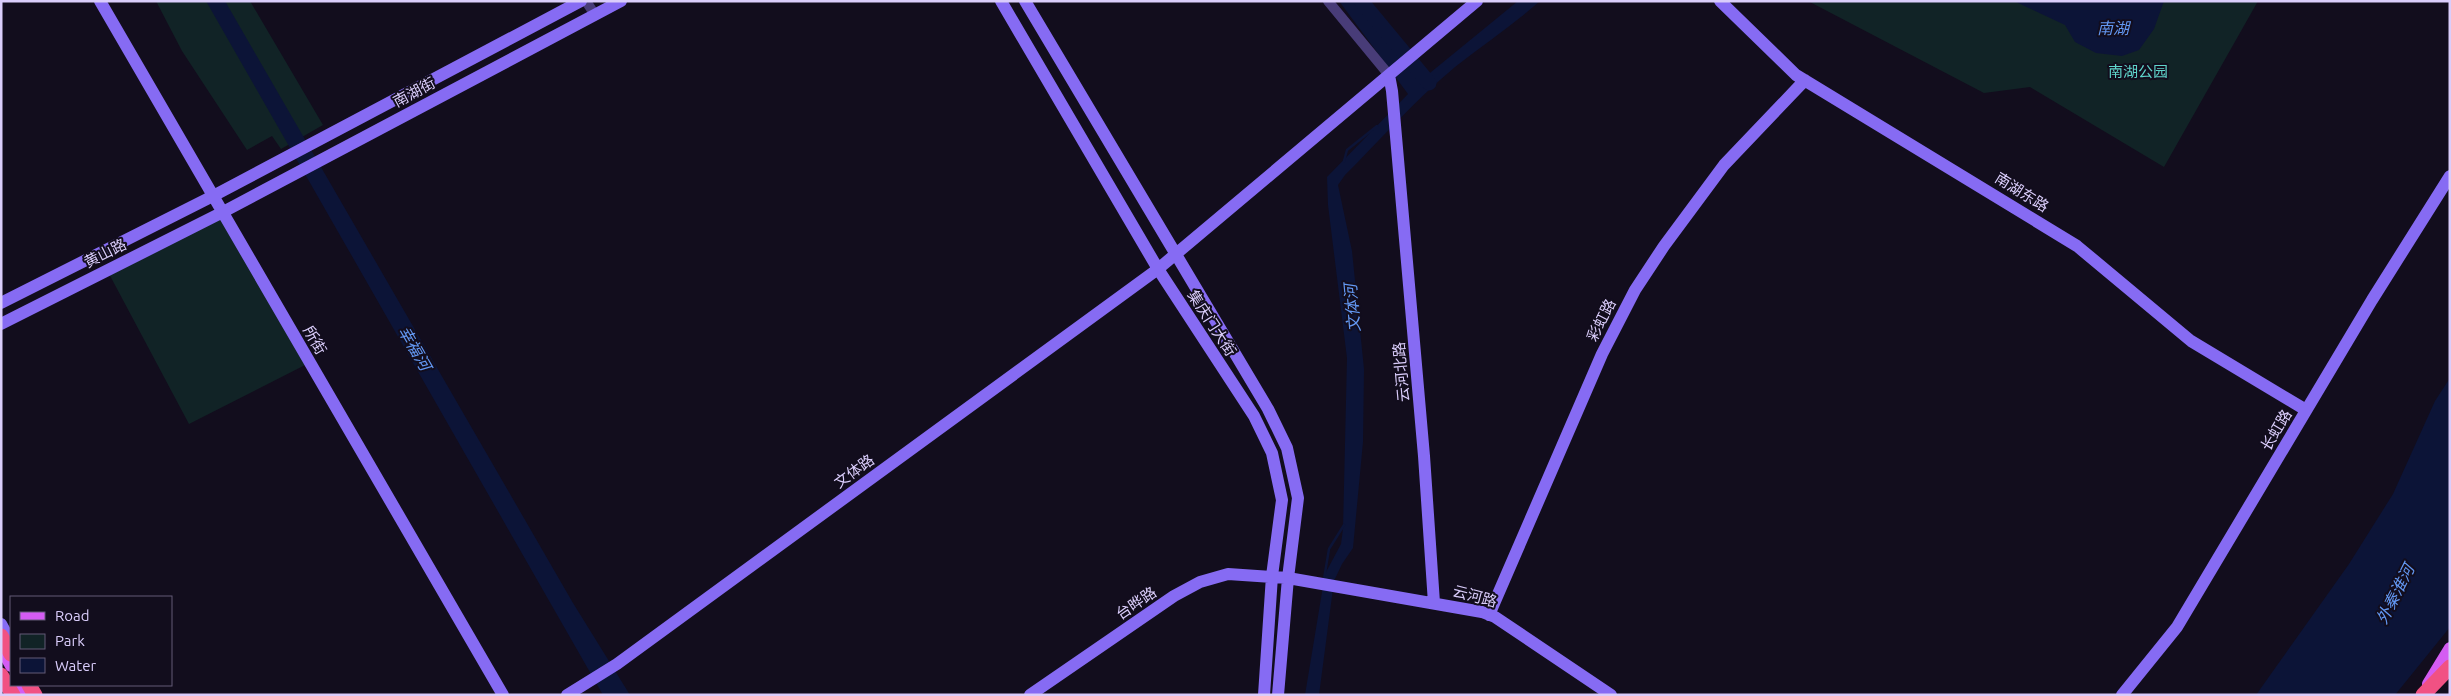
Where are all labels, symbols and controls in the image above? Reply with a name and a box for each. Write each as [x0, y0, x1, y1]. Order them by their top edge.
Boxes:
water label: 南湖 [2097, 19, 2132, 37]
park label: 南湖公园 [2108, 63, 2168, 80]
street label: 南湖街 [390, 74, 438, 110]
street label: 南湖东路 [1992, 169, 2052, 215]
street label: 黄山路 [81, 235, 129, 271]
water label: 文体河 [1341, 280, 1363, 333]
street label: 集庆门大街 [1184, 287, 1240, 359]
street label: 彩虹路 [1583, 296, 1619, 344]
street label: 所街 [300, 323, 330, 357]
water label: 幸福河 [395, 323, 436, 376]
street label: 云河北路 [1390, 341, 1412, 403]
street label: 长虹路 [2257, 406, 2295, 454]
street label: 文体路 [831, 451, 877, 491]
water label: 外秦淮河 [2372, 559, 2419, 627]
street label: 云河路 [1451, 582, 1499, 610]
street label: 台晔路 [1113, 583, 1159, 623]
legend [10, 596, 172, 686]
text: Road [55, 607, 90, 624]
text: Park [55, 632, 85, 649]
text: Water [55, 657, 96, 674]

